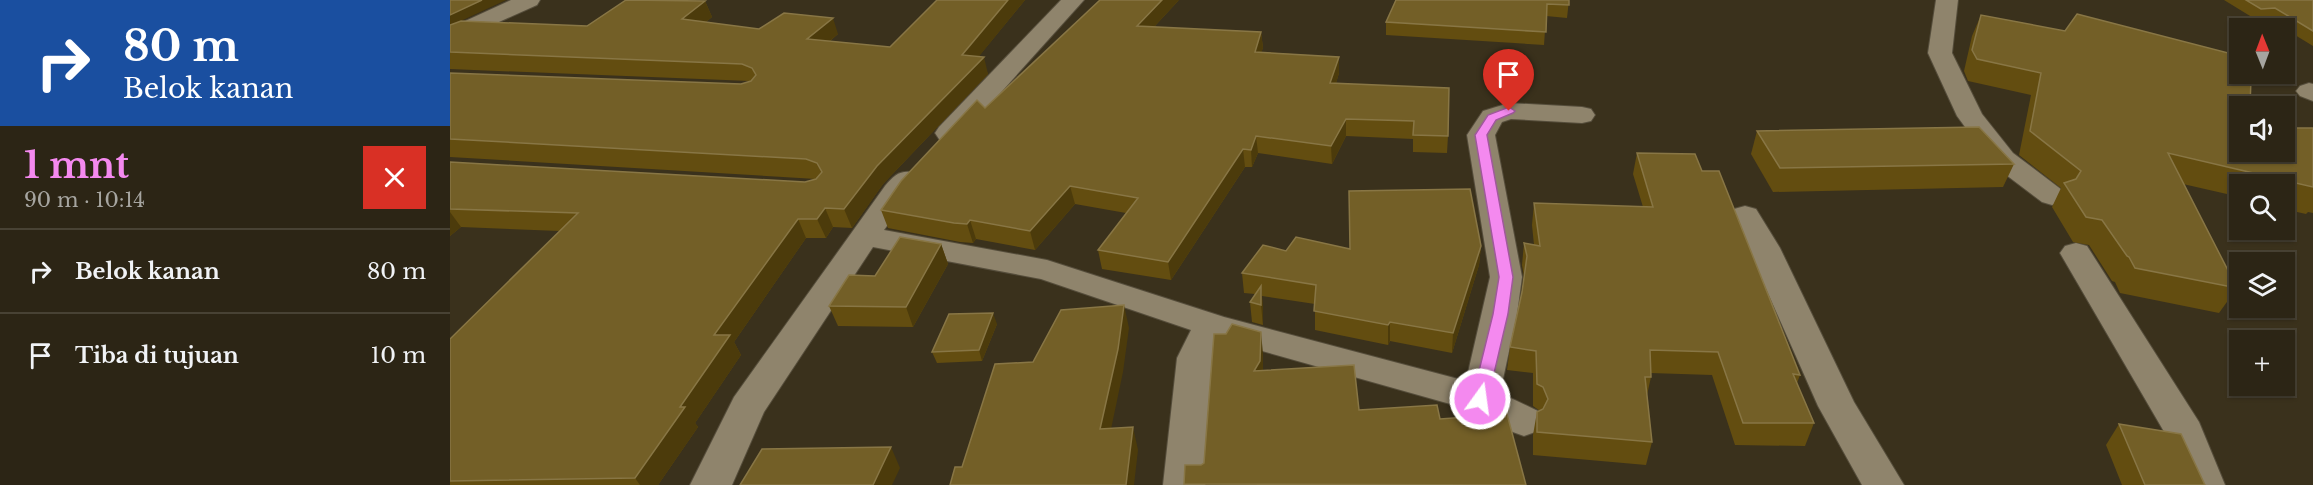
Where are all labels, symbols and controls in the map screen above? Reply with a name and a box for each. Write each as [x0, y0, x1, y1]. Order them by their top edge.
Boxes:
north arrow [2229, 18, 2295, 84]
map controls [2229, 18, 2295, 396]
text: 80 m [123, 20, 239, 72]
icon: right [24, 24, 102, 102]
pin [1483, 49, 1534, 111]
icon: arrive [1492, 58, 1525, 91]
text: Belok kanan [123, 72, 293, 105]
button: sound [2229, 96, 2295, 162]
text: 1 mnt [24, 143, 129, 188]
button: close [363, 146, 426, 209]
button: search [2229, 174, 2295, 240]
text: 90 m · 10:14 [24, 188, 145, 212]
button: layers [2229, 252, 2295, 318]
icon: right [24, 255, 57, 288]
text: Belok kanan [75, 258, 220, 285]
text: 80 m [367, 258, 426, 285]
button: + [2229, 330, 2295, 396]
icon: arrive [24, 339, 57, 372]
text: Tiba di tujuan [75, 342, 239, 369]
text: 10 m [371, 342, 426, 369]
position arrow [1448, 367, 1512, 431]

